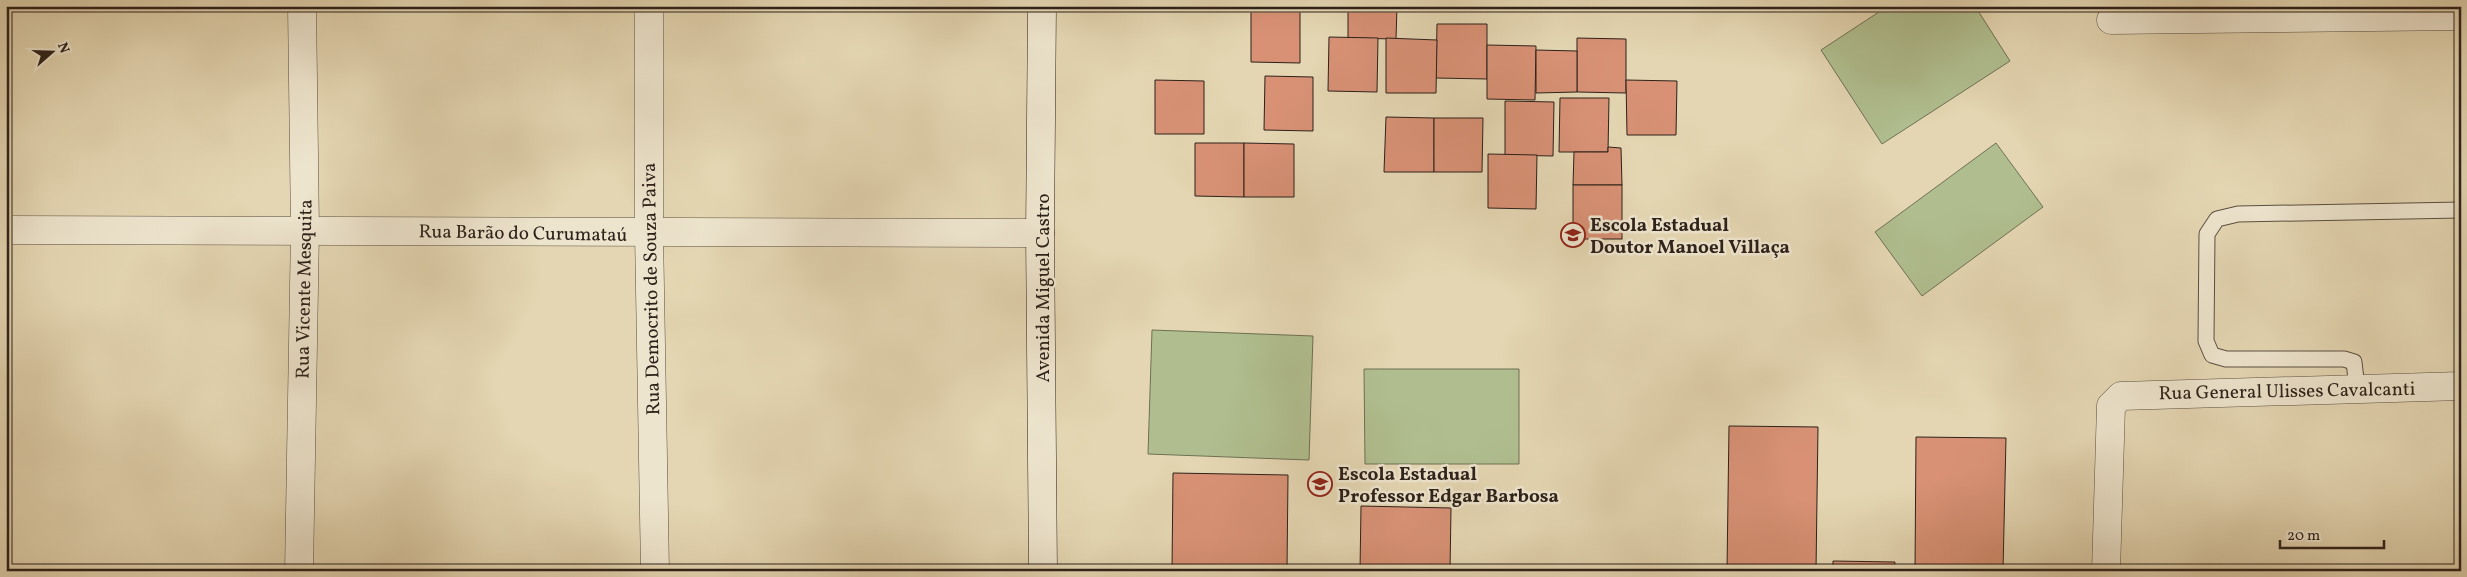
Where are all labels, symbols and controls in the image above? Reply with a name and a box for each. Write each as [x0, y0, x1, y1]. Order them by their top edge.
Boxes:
north arrow [28, 28, 78, 78]
text: N [52, 40, 73, 56]
street label: Rua Democrito de Souza Paiva [637, 162, 667, 416]
street label: Avenida Miguel Castro [1031, 193, 1057, 383]
street label: Rua Vicente Mesquita [290, 199, 320, 379]
place label: Escola Estadual Doutor Manoel Villaça [1590, 213, 1790, 261]
street label: Rua Barão do Curumataú [418, 219, 628, 249]
school or university icon: Escola Estadual Doutor Manoel Villaça [1560, 222, 1586, 248]
street label: Rua General Ulisses Cavalcanti [2158, 377, 2416, 407]
place label: Escola Estadual Professor Edgar Barbosa [1338, 462, 1559, 510]
school or university icon: Escola Estadual Professor Edgar Barbosa [1307, 471, 1333, 497]
scale bar [2280, 517, 2383, 549]
text: 20 m [2287, 526, 2320, 547]

